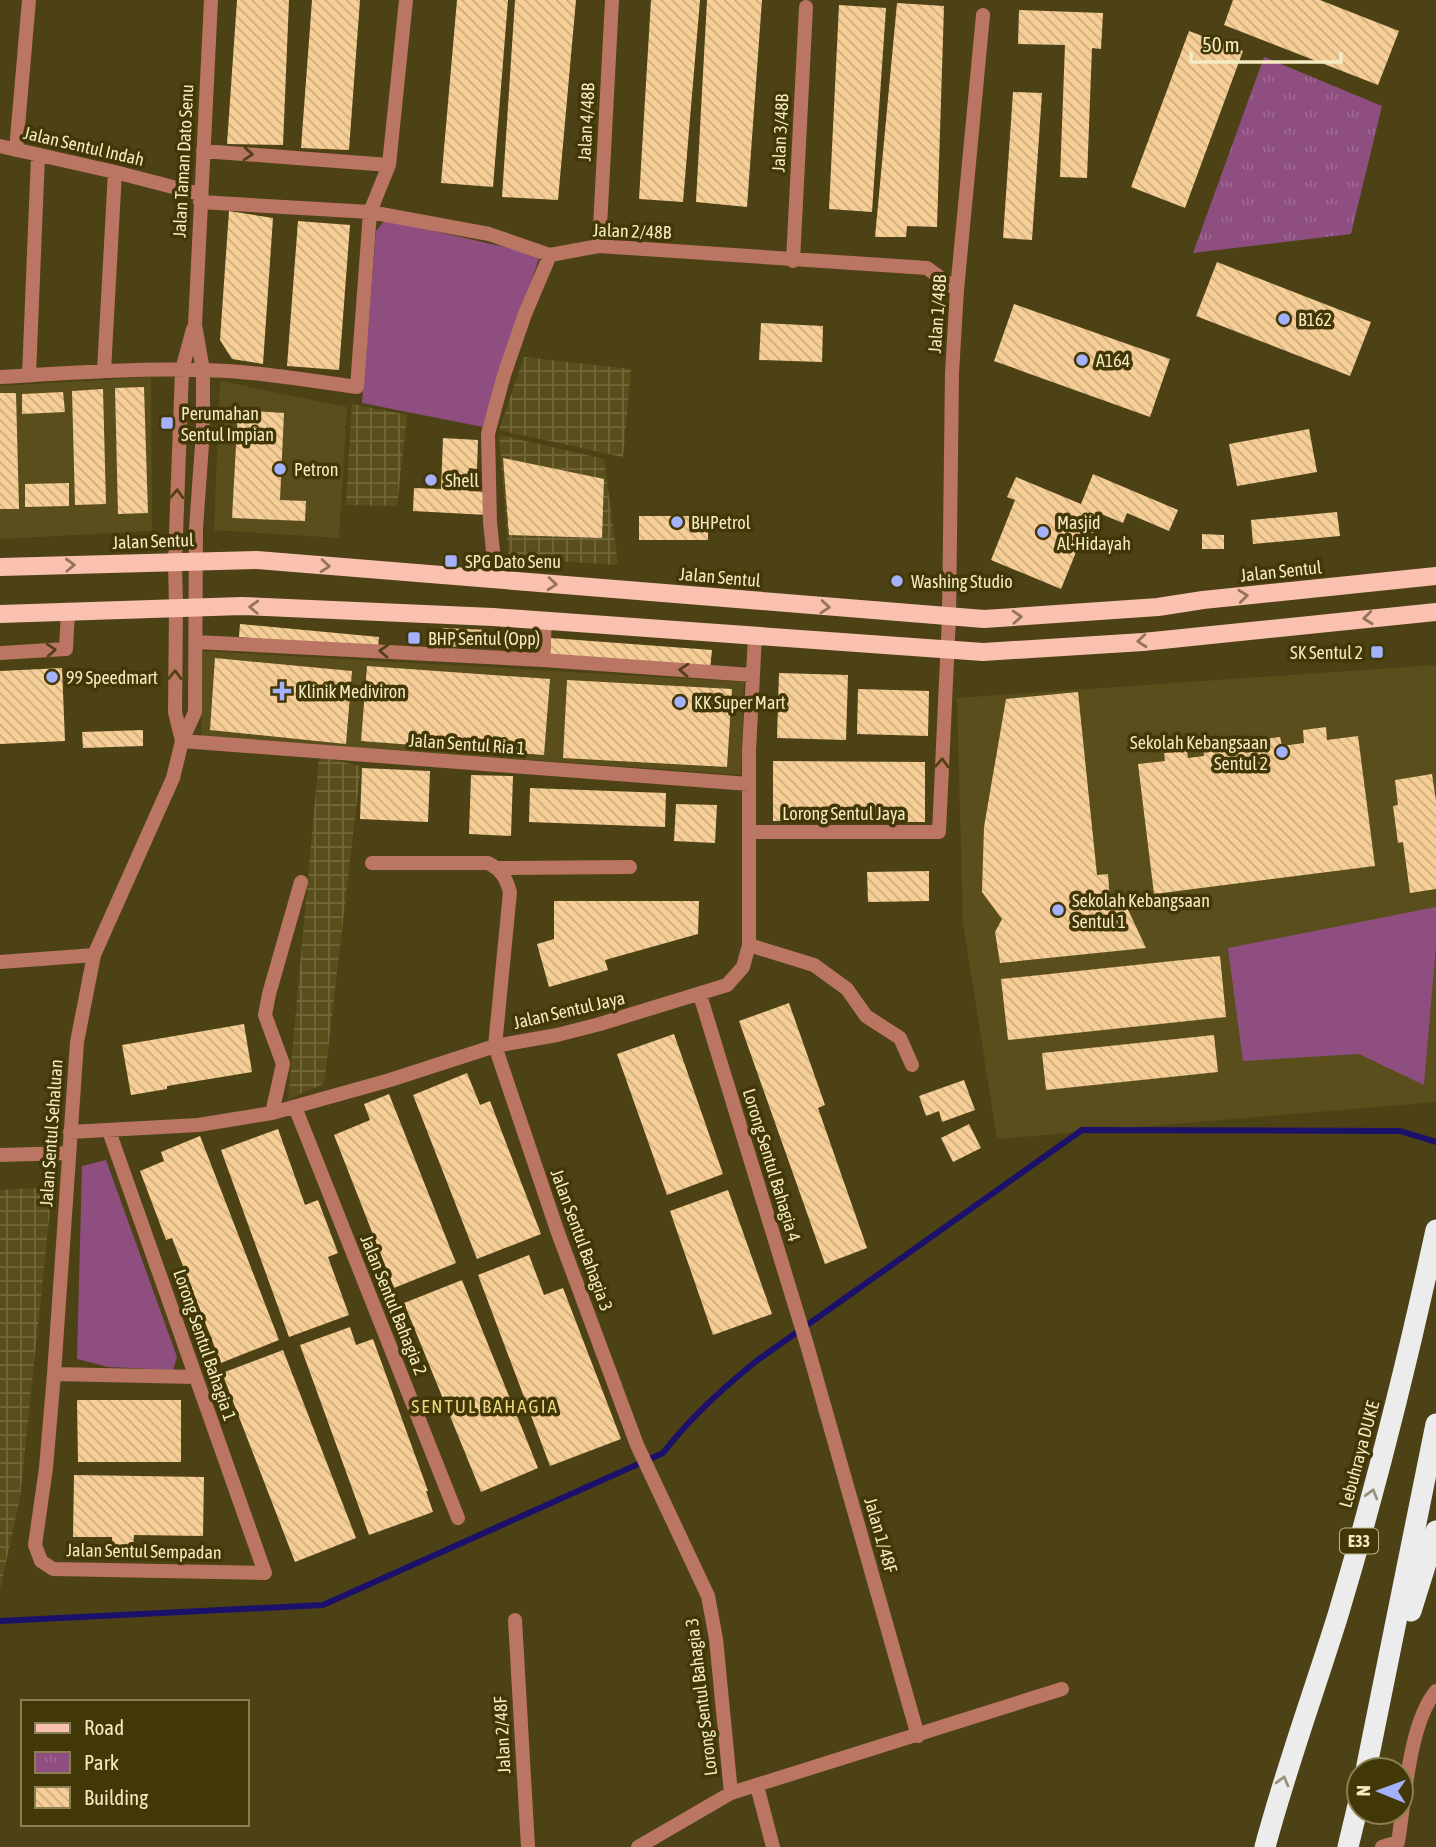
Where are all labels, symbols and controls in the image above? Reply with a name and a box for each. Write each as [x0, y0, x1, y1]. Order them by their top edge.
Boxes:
scale bar [1191, 21, 1342, 65]
text: 50 m [1202, 32, 1240, 56]
street label: Jalan 4/48B [573, 82, 599, 162]
street label: Jalan Taman Dato Senu [168, 84, 198, 238]
street label: Jalan 3/48B [767, 93, 793, 173]
street label: Jalan Sentul Indah [22, 122, 146, 170]
one-way arrow [242, 146, 253, 161]
street label: Jalan 2/48B [592, 219, 672, 243]
street label: Jalan 1/48B [924, 274, 950, 354]
place label: B162 [1298, 309, 1332, 330]
marker: B162 [1276, 311, 1292, 327]
place label: A164 [1096, 350, 1130, 371]
marker: A164 [1074, 352, 1090, 368]
place label: Perumahan Sentul Impian [181, 403, 274, 445]
marker: Perumahan Sentul Impian [159, 415, 175, 431]
place label: Petron [294, 459, 339, 480]
marker: Petron [272, 461, 288, 477]
place label: Shell [445, 470, 479, 491]
marker: Shell [423, 472, 439, 488]
one-way arrow [169, 488, 185, 499]
place label: BHPetrol [691, 512, 751, 533]
place label: Masjid Al-Hidayah [1057, 512, 1131, 554]
marker: BHPetrol [669, 514, 685, 530]
marker: Masjid Al-Hidayah [1035, 524, 1051, 540]
street label: Jalan Sentul [112, 529, 194, 553]
place label: SPG Dato Senu [465, 551, 561, 572]
marker: SPG Dato Senu [443, 553, 459, 569]
street label: Jalan Sentul [1239, 556, 1323, 586]
one-way arrow [65, 557, 76, 572]
one-way arrow [320, 558, 331, 573]
street label: Jalan Sentul [678, 563, 762, 591]
place label: Washing Studio [911, 571, 1013, 592]
marker: Washing Studio [889, 573, 905, 589]
one-way arrow [546, 576, 557, 591]
one-way arrow [1238, 589, 1249, 604]
one-way arrow [248, 599, 259, 614]
one-way arrow [820, 599, 831, 614]
one-way arrow [1012, 610, 1023, 625]
one-way arrow [1362, 611, 1374, 626]
place label: BHP Sentul (Opp) [428, 628, 540, 649]
marker: BHP Sentul (Opp) [406, 630, 422, 646]
one-way arrow [1136, 633, 1147, 648]
one-way arrow [46, 642, 57, 657]
place label: SK Sentul 2 [1290, 642, 1363, 663]
one-way arrow [378, 644, 389, 659]
marker: SK Sentul 2 [1369, 644, 1385, 660]
one-way arrow [678, 663, 689, 678]
place label: 99 Speedmart [66, 667, 158, 688]
marker: 99 Speedmart [44, 669, 60, 685]
one-way arrow [168, 669, 183, 680]
marker: Klinik Mediviron [272, 681, 292, 701]
place label: Klinik Mediviron [298, 681, 406, 702]
place label: KK Super Mart [694, 692, 786, 713]
marker: KK Super Mart [672, 694, 688, 710]
street label: Jalan Sentul Ria 1 [408, 729, 526, 759]
place label: Sekolah Kebangsaan Sentul 2 [1130, 732, 1268, 774]
marker: Sekolah Kebangsaan Sentul 2 [1274, 744, 1290, 760]
one-way arrow [935, 758, 950, 769]
street label: Lorong Sentul Jaya [782, 803, 906, 824]
place label: Sekolah Kebangsaan Sentul 1 [1072, 890, 1210, 932]
marker: Sekolah Kebangsaan Sentul 1 [1050, 902, 1066, 918]
street label: Jalan Sentul Jaya [511, 987, 627, 1033]
street label: Jalan Sentul Sehaluan [35, 1059, 67, 1207]
street label: Lorong Sentul Bahagia 4 [739, 1086, 805, 1244]
street label: Jalan Sentul Bahagia 3 [547, 1166, 617, 1314]
street label: Jalan Sentul Bahagia 2 [356, 1232, 432, 1378]
street label: Lorong Sentul Bahagia 1 [169, 1266, 241, 1424]
district label: SENTUL BAHAGIA [411, 1395, 559, 1417]
street label: Lebuhraya DUKE [1335, 1398, 1383, 1510]
one-way arrow [1364, 1488, 1378, 1500]
street label: Jalan 1/48F [860, 1495, 902, 1576]
road number: E33 [1340, 1528, 1378, 1554]
street label: Jalan Sentul Sempadan [66, 1539, 222, 1563]
street label: Lorong Sentul Bahagia 3 [681, 1617, 721, 1777]
street label: Jalan 2/48F [489, 1695, 515, 1774]
legend [21, 1700, 248, 1826]
text: Road [84, 1715, 124, 1739]
text: Park [84, 1750, 119, 1774]
north arrow [1345, 1756, 1415, 1826]
one-way arrow [1274, 1775, 1289, 1787]
text: Building [84, 1785, 148, 1809]
text: N [1352, 1785, 1374, 1797]

